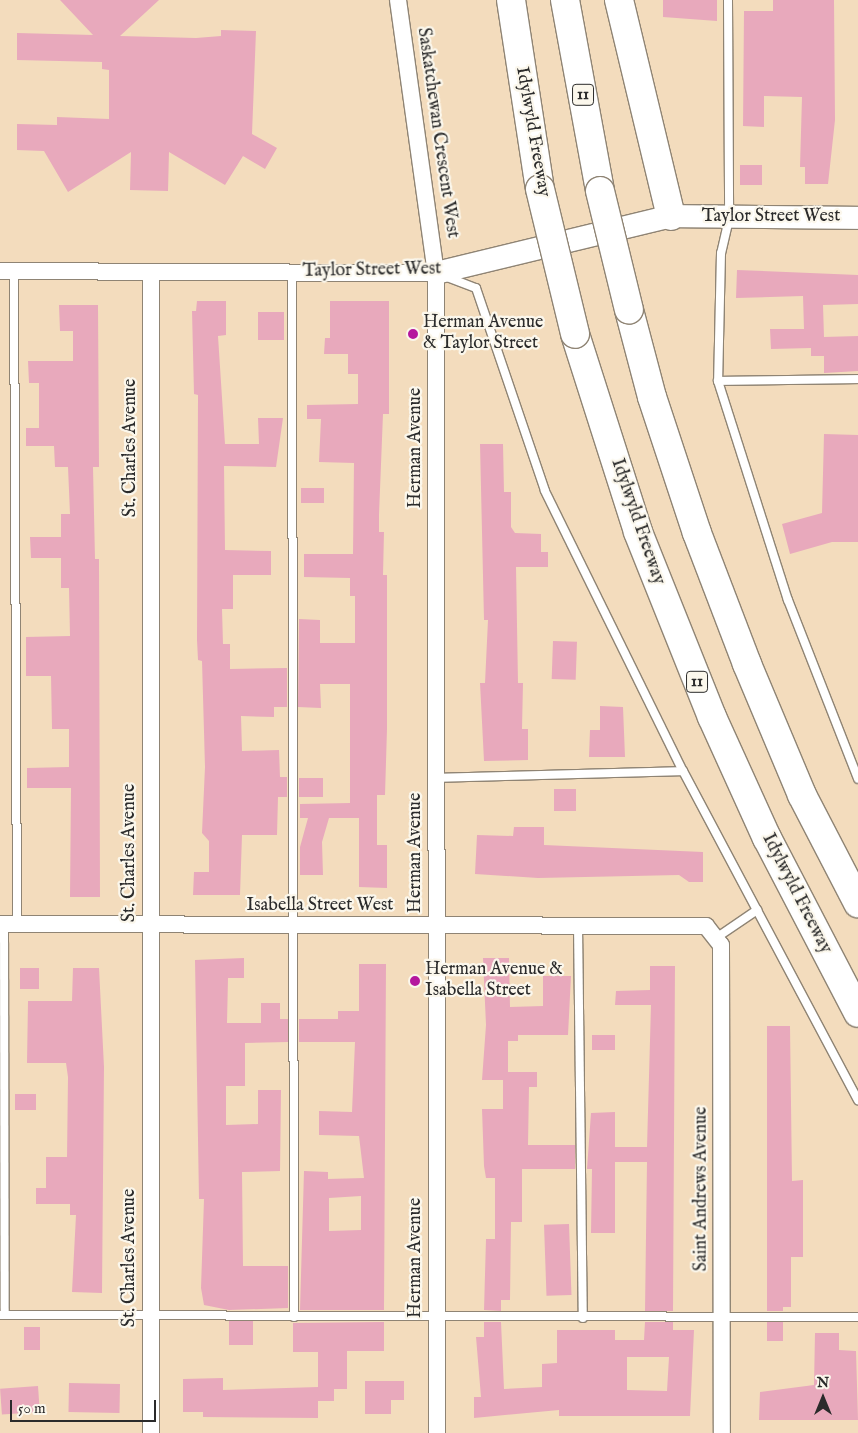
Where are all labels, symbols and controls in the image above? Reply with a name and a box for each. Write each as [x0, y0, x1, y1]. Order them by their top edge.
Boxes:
street label: Saskatchewan Crescent West [412, 26, 462, 240]
street label: Idylwyld Freeway [510, 65, 554, 199]
road number: 11 [572, 82, 594, 108]
street label: Taylor Street West [702, 206, 840, 228]
street label: Taylor Street West [302, 259, 442, 283]
place label: Herman Avenue & Taylor Street [423, 313, 543, 356]
marker: Herman Avenue & Taylor Street [407, 328, 419, 340]
street label: St. Charles Avenue [120, 379, 142, 517]
street label: Herman Avenue [405, 388, 427, 508]
street label: Idylwyld Freeway [605, 456, 669, 588]
road number: 11 [686, 669, 708, 696]
street label: St. Charles Avenue [119, 784, 141, 922]
street label: Herman Avenue [405, 793, 427, 913]
street label: Idylwyld Freeway [756, 830, 836, 958]
street label: Isabella Street West [247, 895, 393, 917]
place label: Herman Avenue & Isabella Street [425, 960, 563, 1002]
marker: Herman Avenue & Isabella Street [409, 975, 421, 987]
street label: Saint Andrews Avenue [691, 1107, 713, 1271]
street label: St. Charles Avenue [119, 1189, 141, 1327]
street label: Herman Avenue [405, 1198, 427, 1318]
north arrow [798, 1373, 848, 1423]
text: N [817, 1374, 829, 1392]
scale bar [12, 1390, 159, 1422]
text: 50 m [18, 1399, 46, 1418]

